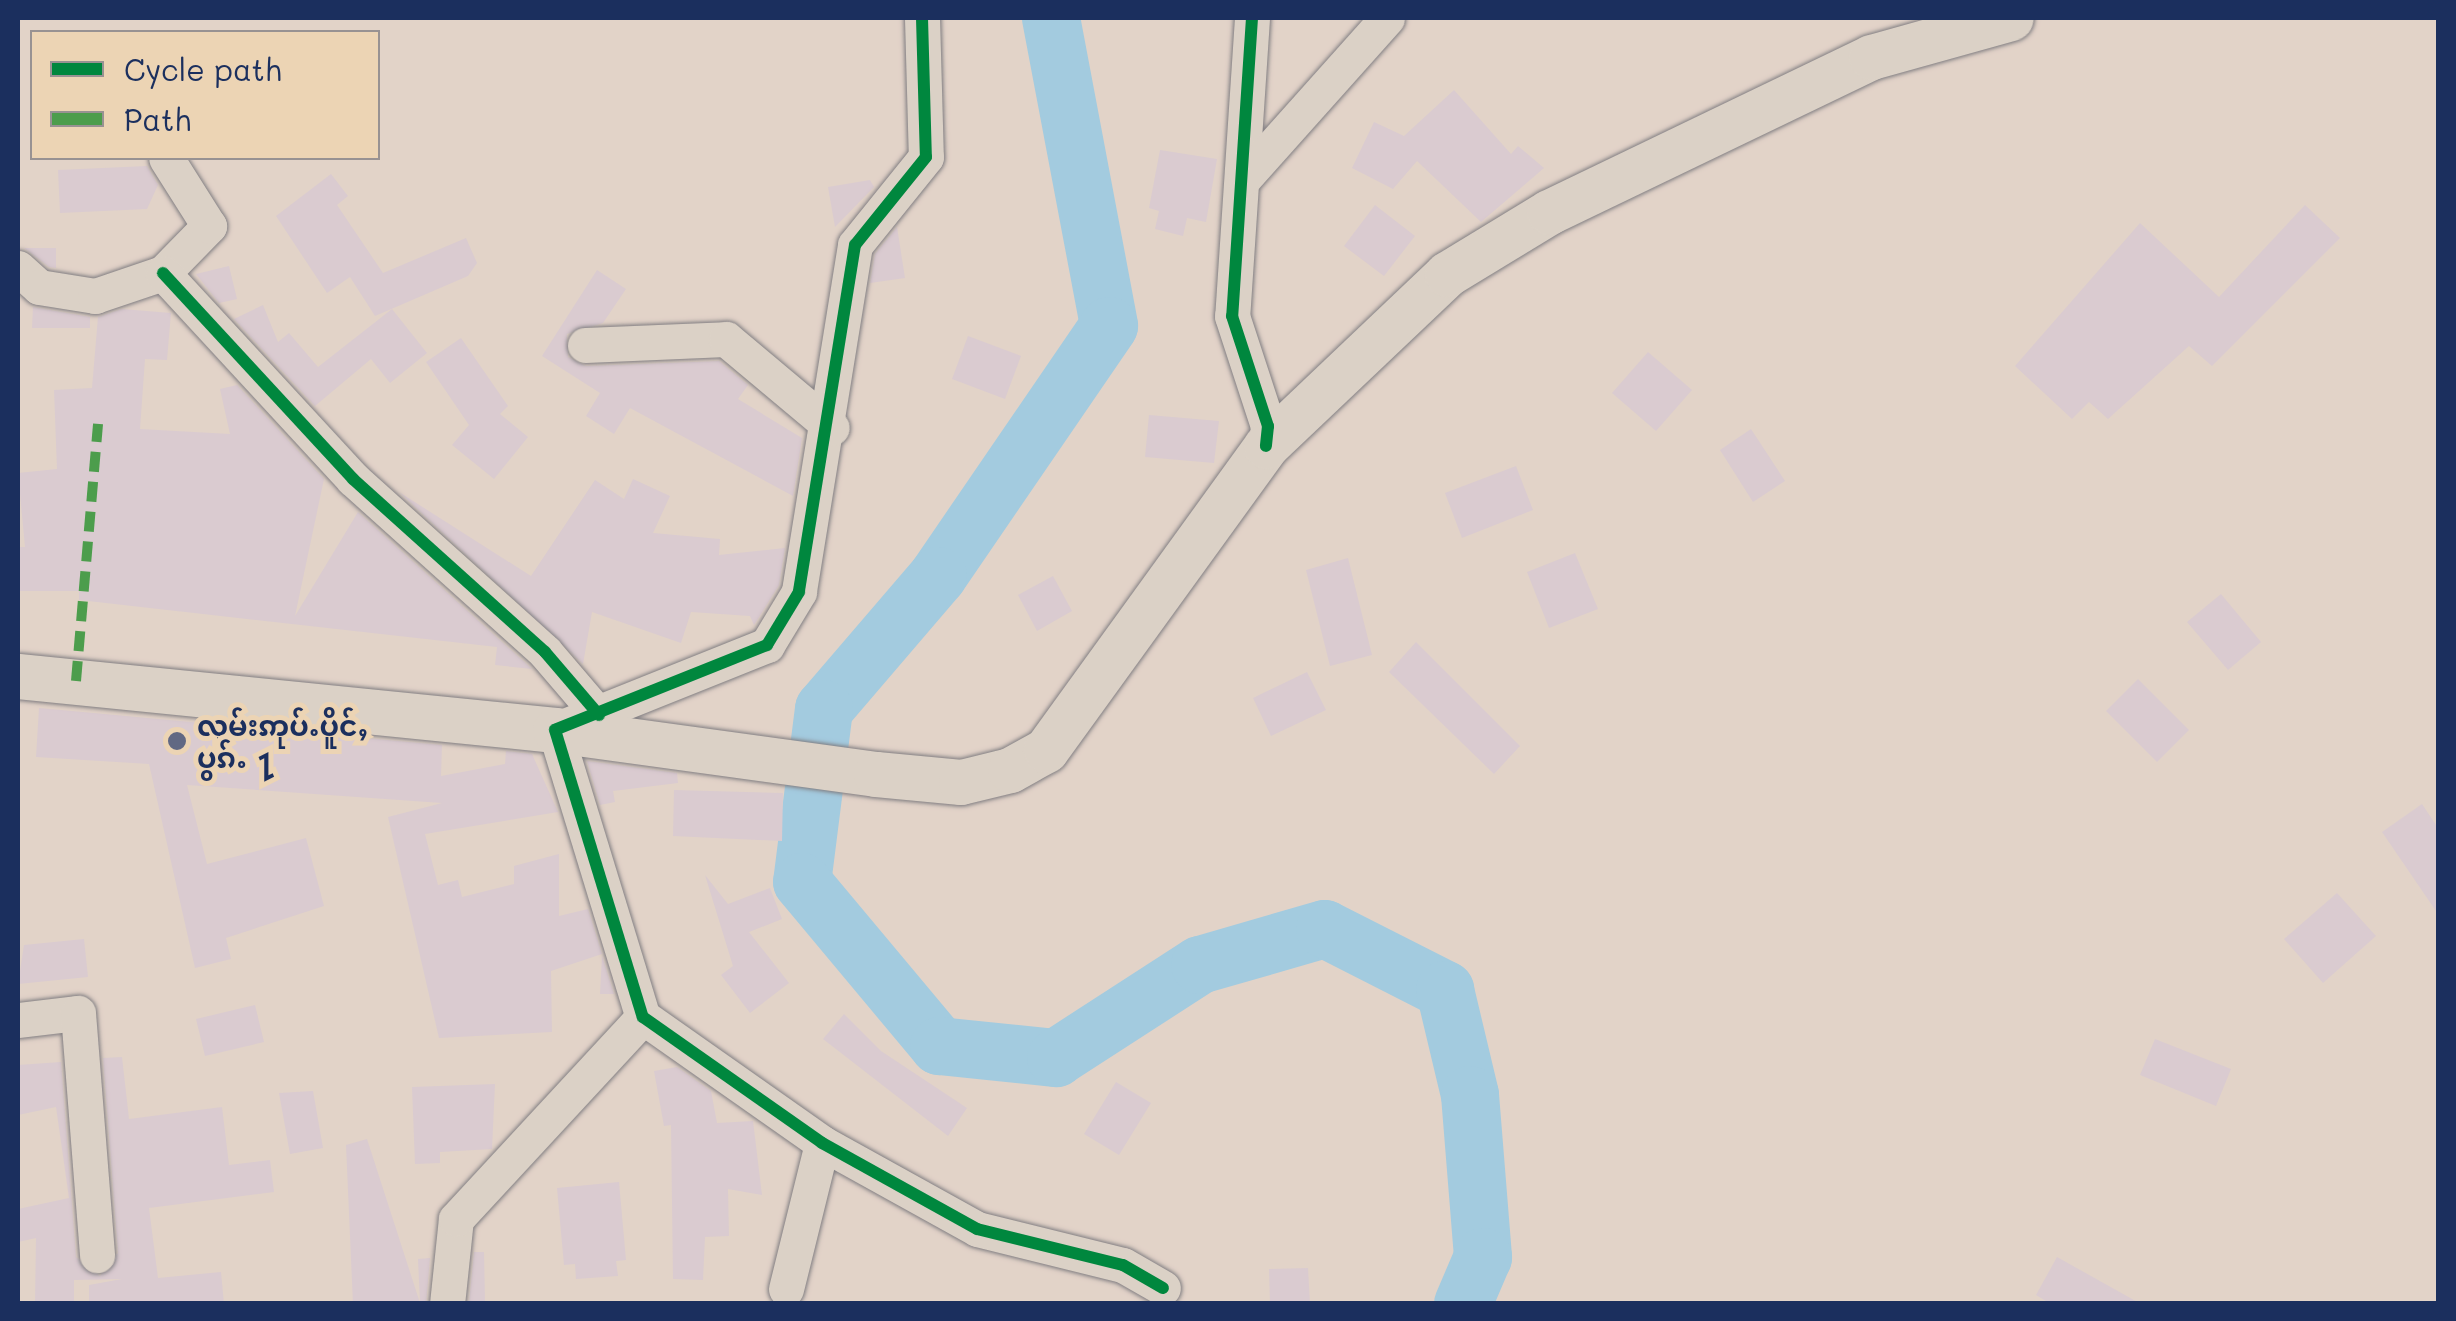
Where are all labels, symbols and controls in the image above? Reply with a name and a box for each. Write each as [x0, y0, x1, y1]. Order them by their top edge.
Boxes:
legend [30, 30, 380, 160]
text: Cycle path [124, 49, 282, 89]
text: Path [124, 99, 191, 139]
place label: လုမ်းဢုပ်ႉပိူင်ႇ ပွၵ်ႉ ႑ [197, 708, 369, 774]
marker: လုမ်းဢုပ်ႉပိူင်ႇ ပွၵ်ႉ ႑ [166, 730, 188, 752]

